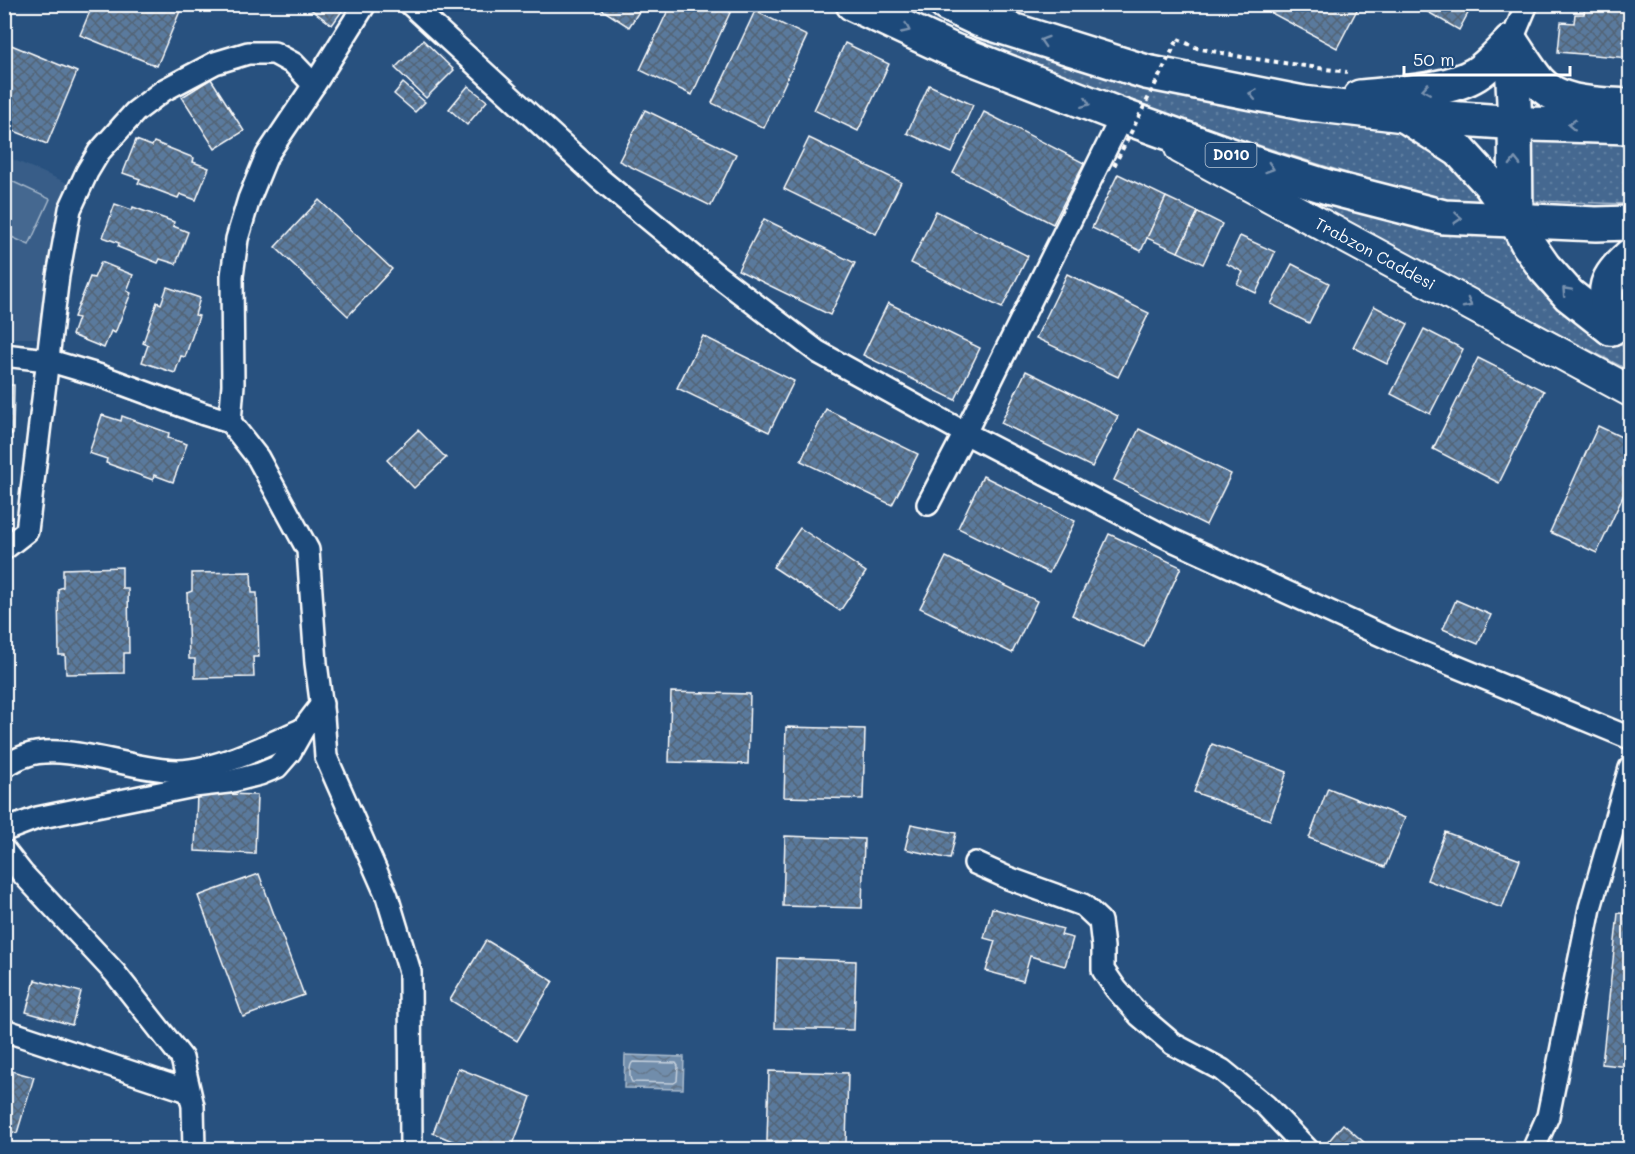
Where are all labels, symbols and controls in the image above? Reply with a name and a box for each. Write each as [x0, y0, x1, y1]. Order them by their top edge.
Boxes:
one-way arrow [899, 22, 910, 34]
one-way arrow [1039, 35, 1050, 48]
scale bar [1404, 39, 1570, 77]
text: 50 m [1413, 47, 1455, 71]
one-way arrow [1421, 82, 1430, 94]
one-way arrow [1248, 88, 1258, 101]
one-way arrow [1081, 95, 1091, 108]
one-way arrow [1568, 118, 1577, 131]
road number: D010 [1206, 143, 1256, 167]
one-way arrow [1509, 158, 1522, 167]
one-way arrow [1264, 161, 1275, 174]
one-way arrow [1454, 211, 1463, 224]
street label: Trabzon Caddesi [1312, 212, 1439, 294]
one-way arrow [1562, 288, 1573, 298]
one-way arrow [1462, 297, 1473, 308]

